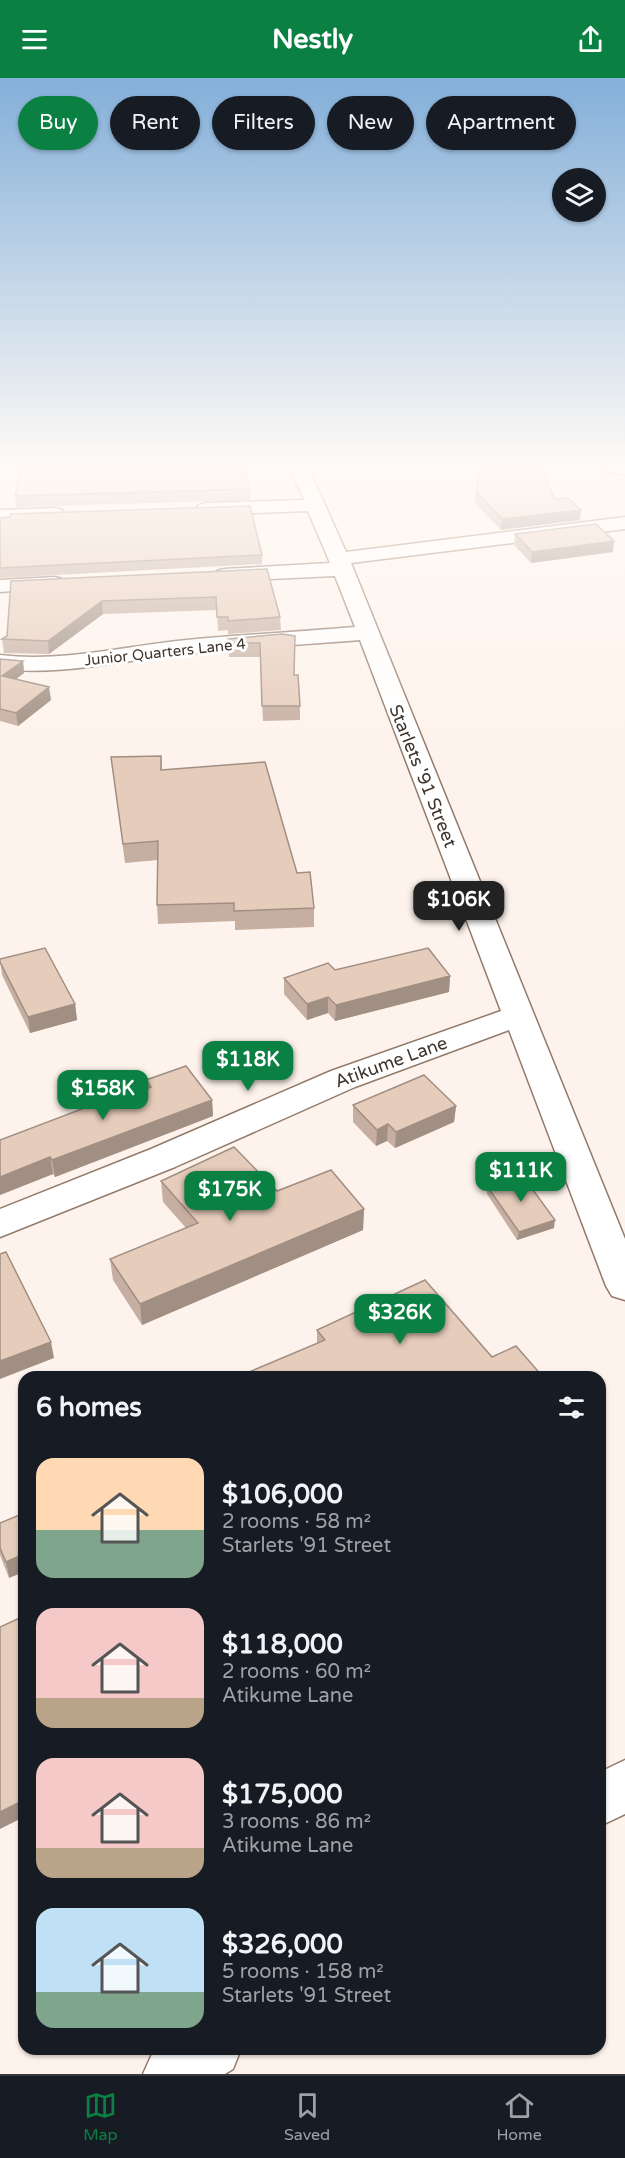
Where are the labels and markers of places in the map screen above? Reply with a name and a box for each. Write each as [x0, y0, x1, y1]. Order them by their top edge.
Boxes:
pin: $106K [417, 881, 501, 932]
pin: $118K [206, 1041, 290, 1092]
pin: $158K [61, 1070, 145, 1121]
pin: $111K [479, 1152, 563, 1203]
pin: $175K [188, 1171, 272, 1222]
pin: $326K [358, 1294, 442, 1345]

